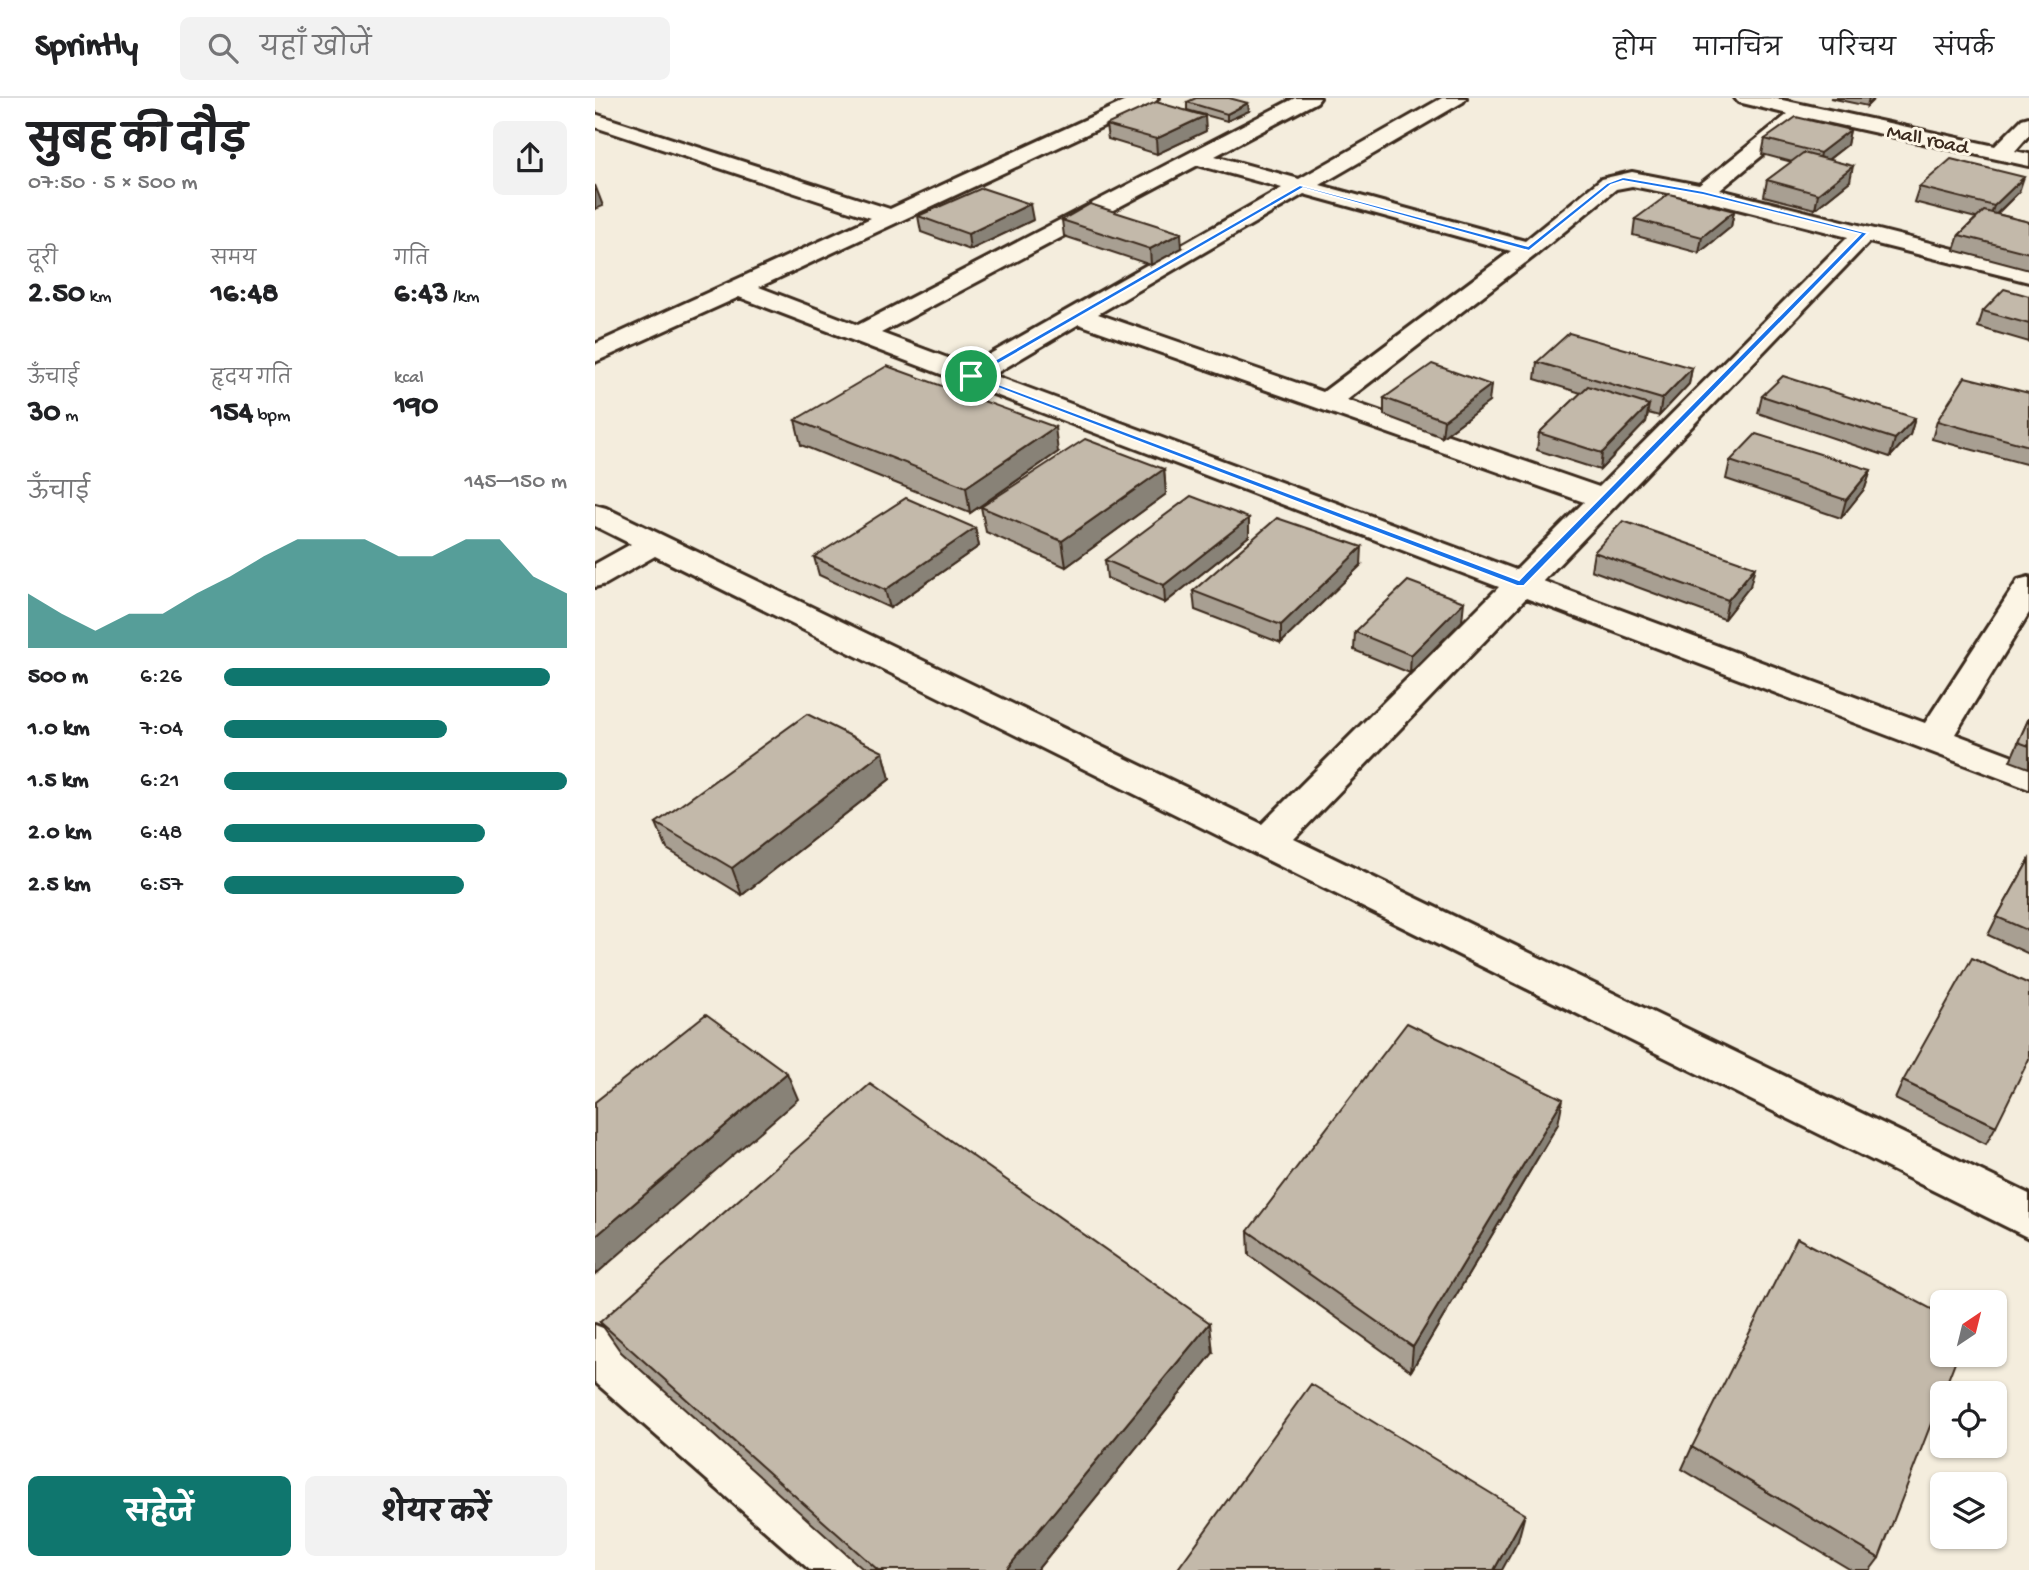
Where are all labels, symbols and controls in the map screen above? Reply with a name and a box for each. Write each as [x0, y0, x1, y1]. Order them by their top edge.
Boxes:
search box [180, 17, 670, 80]
text: Sprintly [35, 29, 138, 67]
icon: search [204, 29, 242, 67]
text: यहाँ खोजें [260, 35, 371, 66]
text: होम [1613, 36, 1656, 65]
text: मानचित्र [1694, 36, 1782, 65]
text: परिचय [1820, 36, 1896, 65]
text: संपर्क [1934, 36, 1994, 65]
button: share [493, 121, 567, 195]
street label: Mall road [1884, 121, 1972, 163]
text: सुबह की दौड़ [28, 122, 247, 166]
text: 07:50 · 5 × 500 m [28, 170, 198, 197]
text: दूरी [28, 249, 58, 272]
text: समय [211, 249, 256, 272]
text: गति [394, 249, 429, 272]
text: 2.50 [28, 278, 85, 313]
text: 16:48 [211, 278, 278, 313]
text: 6:43 [394, 278, 448, 313]
text: km [85, 286, 111, 309]
text: /km [448, 286, 479, 309]
pin [941, 346, 1001, 406]
icon: arrive [952, 357, 990, 395]
text: kcal [394, 367, 424, 390]
text: ऊँचाई [28, 368, 79, 391]
text: हृदय गति [211, 368, 291, 391]
text: 190 [394, 390, 438, 425]
text: 30 [28, 397, 61, 432]
text: 154 [211, 397, 253, 432]
text: m [61, 405, 79, 428]
text: bpm [253, 405, 290, 428]
text: 145–150 m [464, 469, 567, 496]
text: ऊँचाई [28, 480, 90, 507]
text: 500 m [28, 664, 88, 691]
text: 6:26 [140, 664, 182, 691]
text: 1.0 km [28, 716, 90, 743]
text: 7:04 [140, 716, 183, 743]
text: 1.5 km [28, 768, 89, 795]
text: 6:21 [140, 768, 179, 795]
text: 2.0 km [28, 820, 92, 847]
text: 6:48 [140, 820, 182, 847]
text: 2.5 km [28, 872, 91, 899]
text: 6:57 [140, 872, 183, 899]
north arrow [1930, 1290, 2007, 1367]
map controls [1930, 1290, 2007, 1549]
button: locate [1930, 1381, 2007, 1458]
button: layers [1930, 1472, 2007, 1549]
button: सहेजें [28, 1476, 291, 1556]
button: शेयर करें [305, 1476, 567, 1556]

